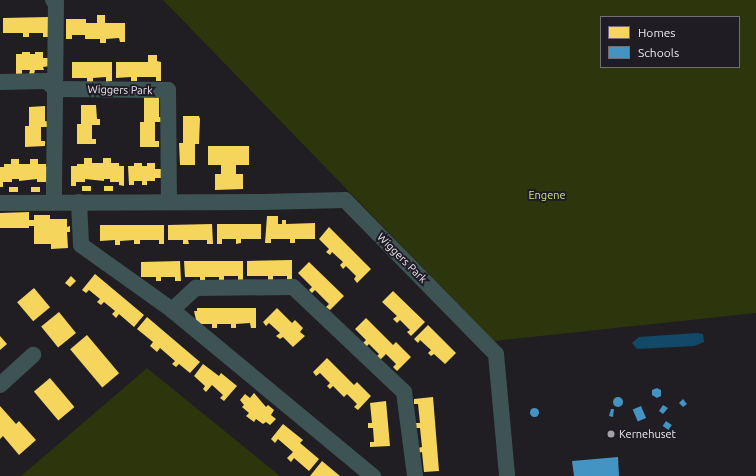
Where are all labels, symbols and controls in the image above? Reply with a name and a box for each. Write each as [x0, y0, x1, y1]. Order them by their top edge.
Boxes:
legend [600, 16, 740, 68]
text: Homes [638, 26, 676, 39]
text: Schools [638, 46, 679, 59]
street label: Wiggers Park [87, 83, 153, 97]
park label: Engene [528, 188, 566, 202]
street label: Wiggers Park [374, 230, 430, 286]
place label: Kernehuset [619, 427, 676, 441]
marker: Kernehuset [606, 429, 616, 439]

